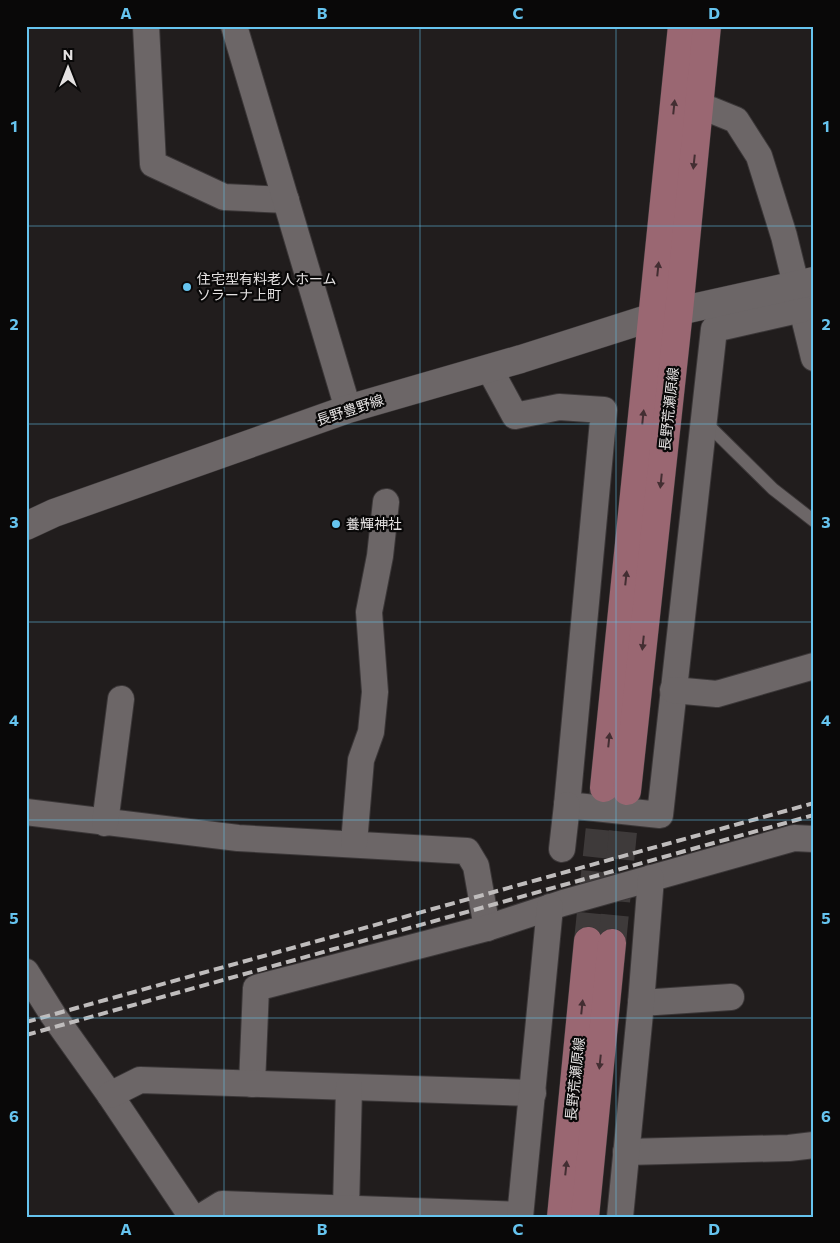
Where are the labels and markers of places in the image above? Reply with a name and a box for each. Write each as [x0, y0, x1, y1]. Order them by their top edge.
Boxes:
place label: 住宅型有料老人ホーム ソラーナ上町 [197, 270, 337, 303]
marker: 住宅型有料老人ホーム ソラーナ上町 [181, 281, 193, 293]
place label: 養輝神社 [346, 515, 402, 532]
marker: 養輝神社 [330, 518, 342, 530]

